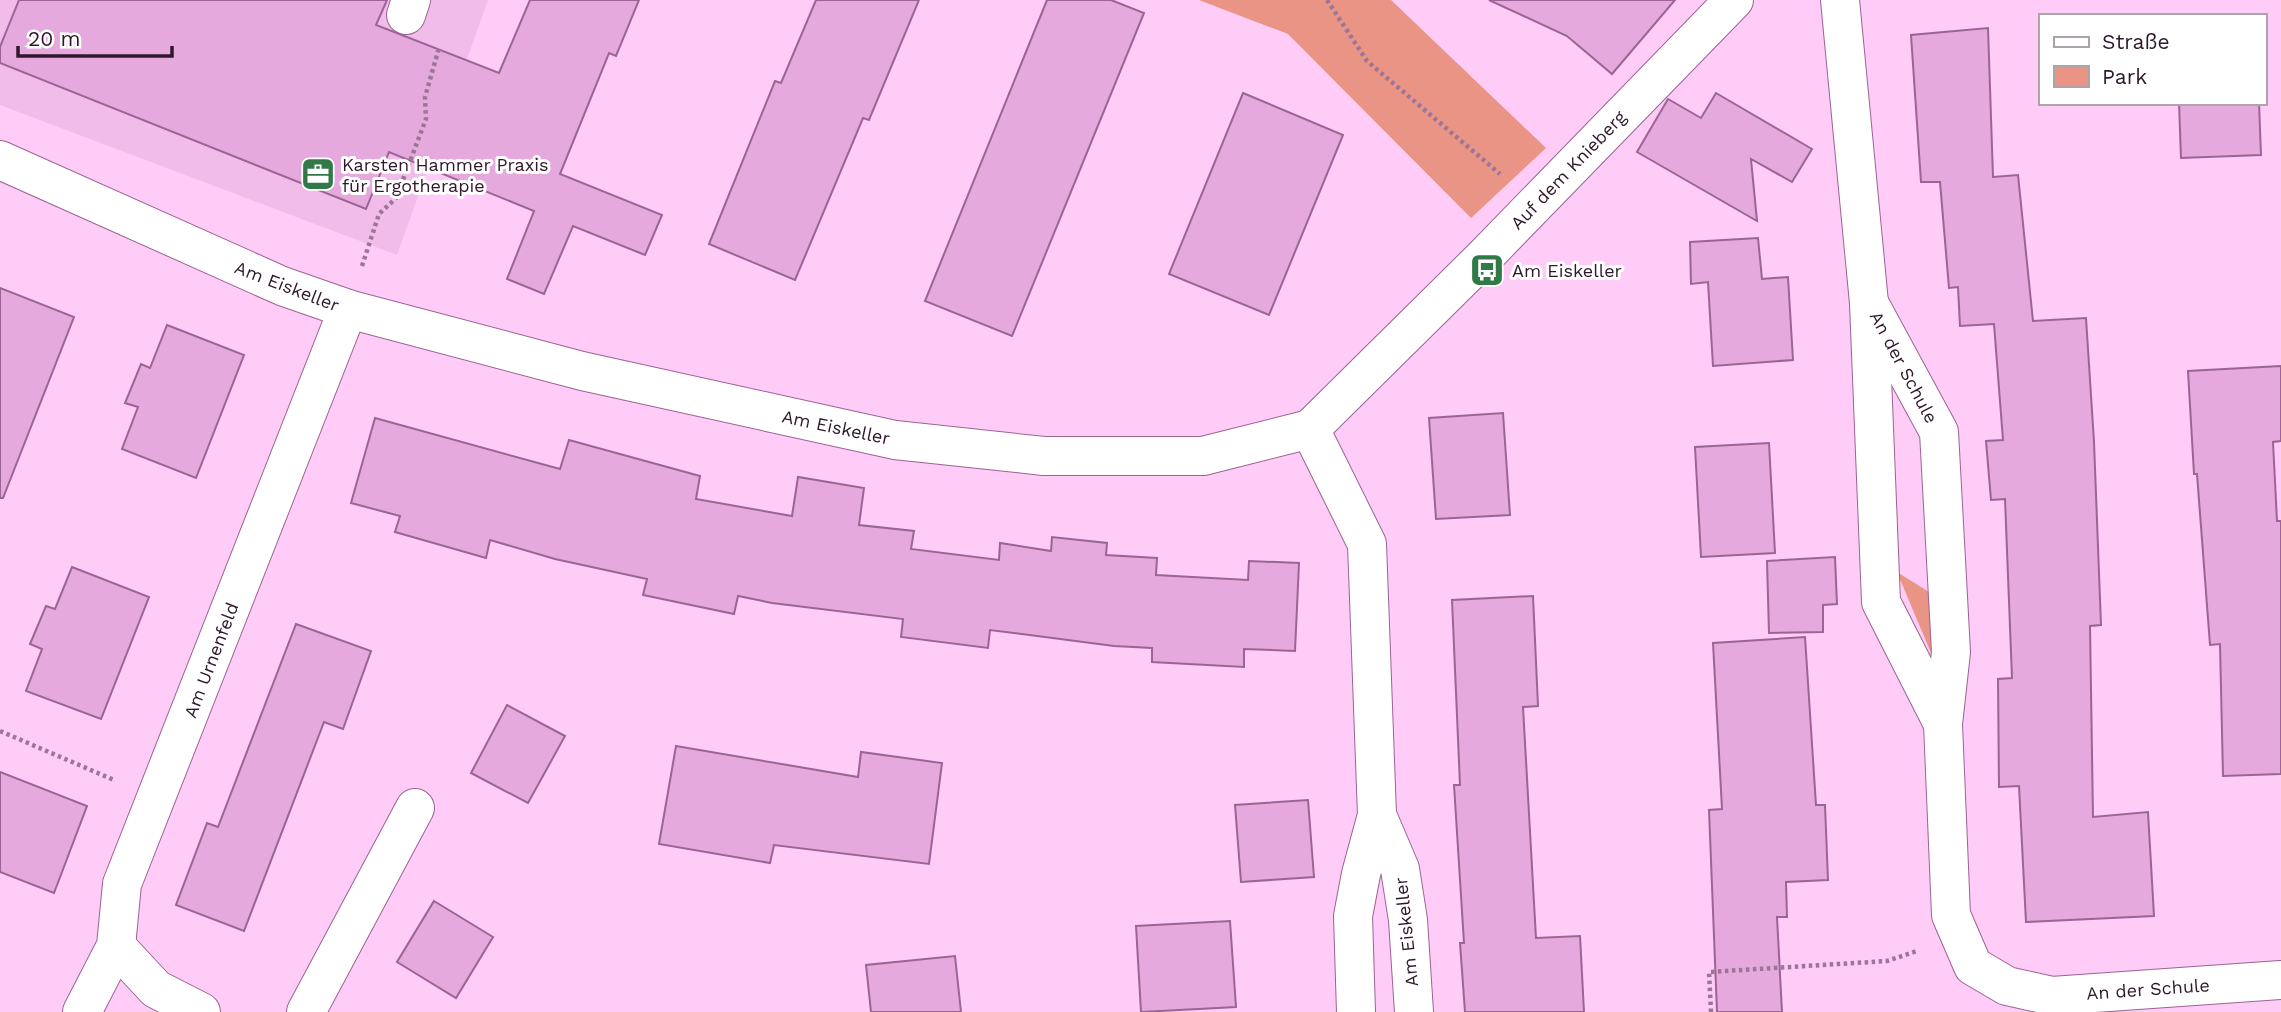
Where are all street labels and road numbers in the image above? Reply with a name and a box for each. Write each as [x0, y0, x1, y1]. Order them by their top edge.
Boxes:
street label: Auf dem Knieberg [1506, 106, 1630, 234]
street label: Am Eiskeller [232, 256, 342, 316]
street label: An der Schule [1866, 307, 1942, 427]
street label: Am Eiskeller [780, 405, 892, 449]
street label: Am Urnenfeld [179, 599, 243, 721]
street label: Am Eiskeller [1390, 876, 1422, 988]
street label: An der Schule [2086, 974, 2210, 1004]

